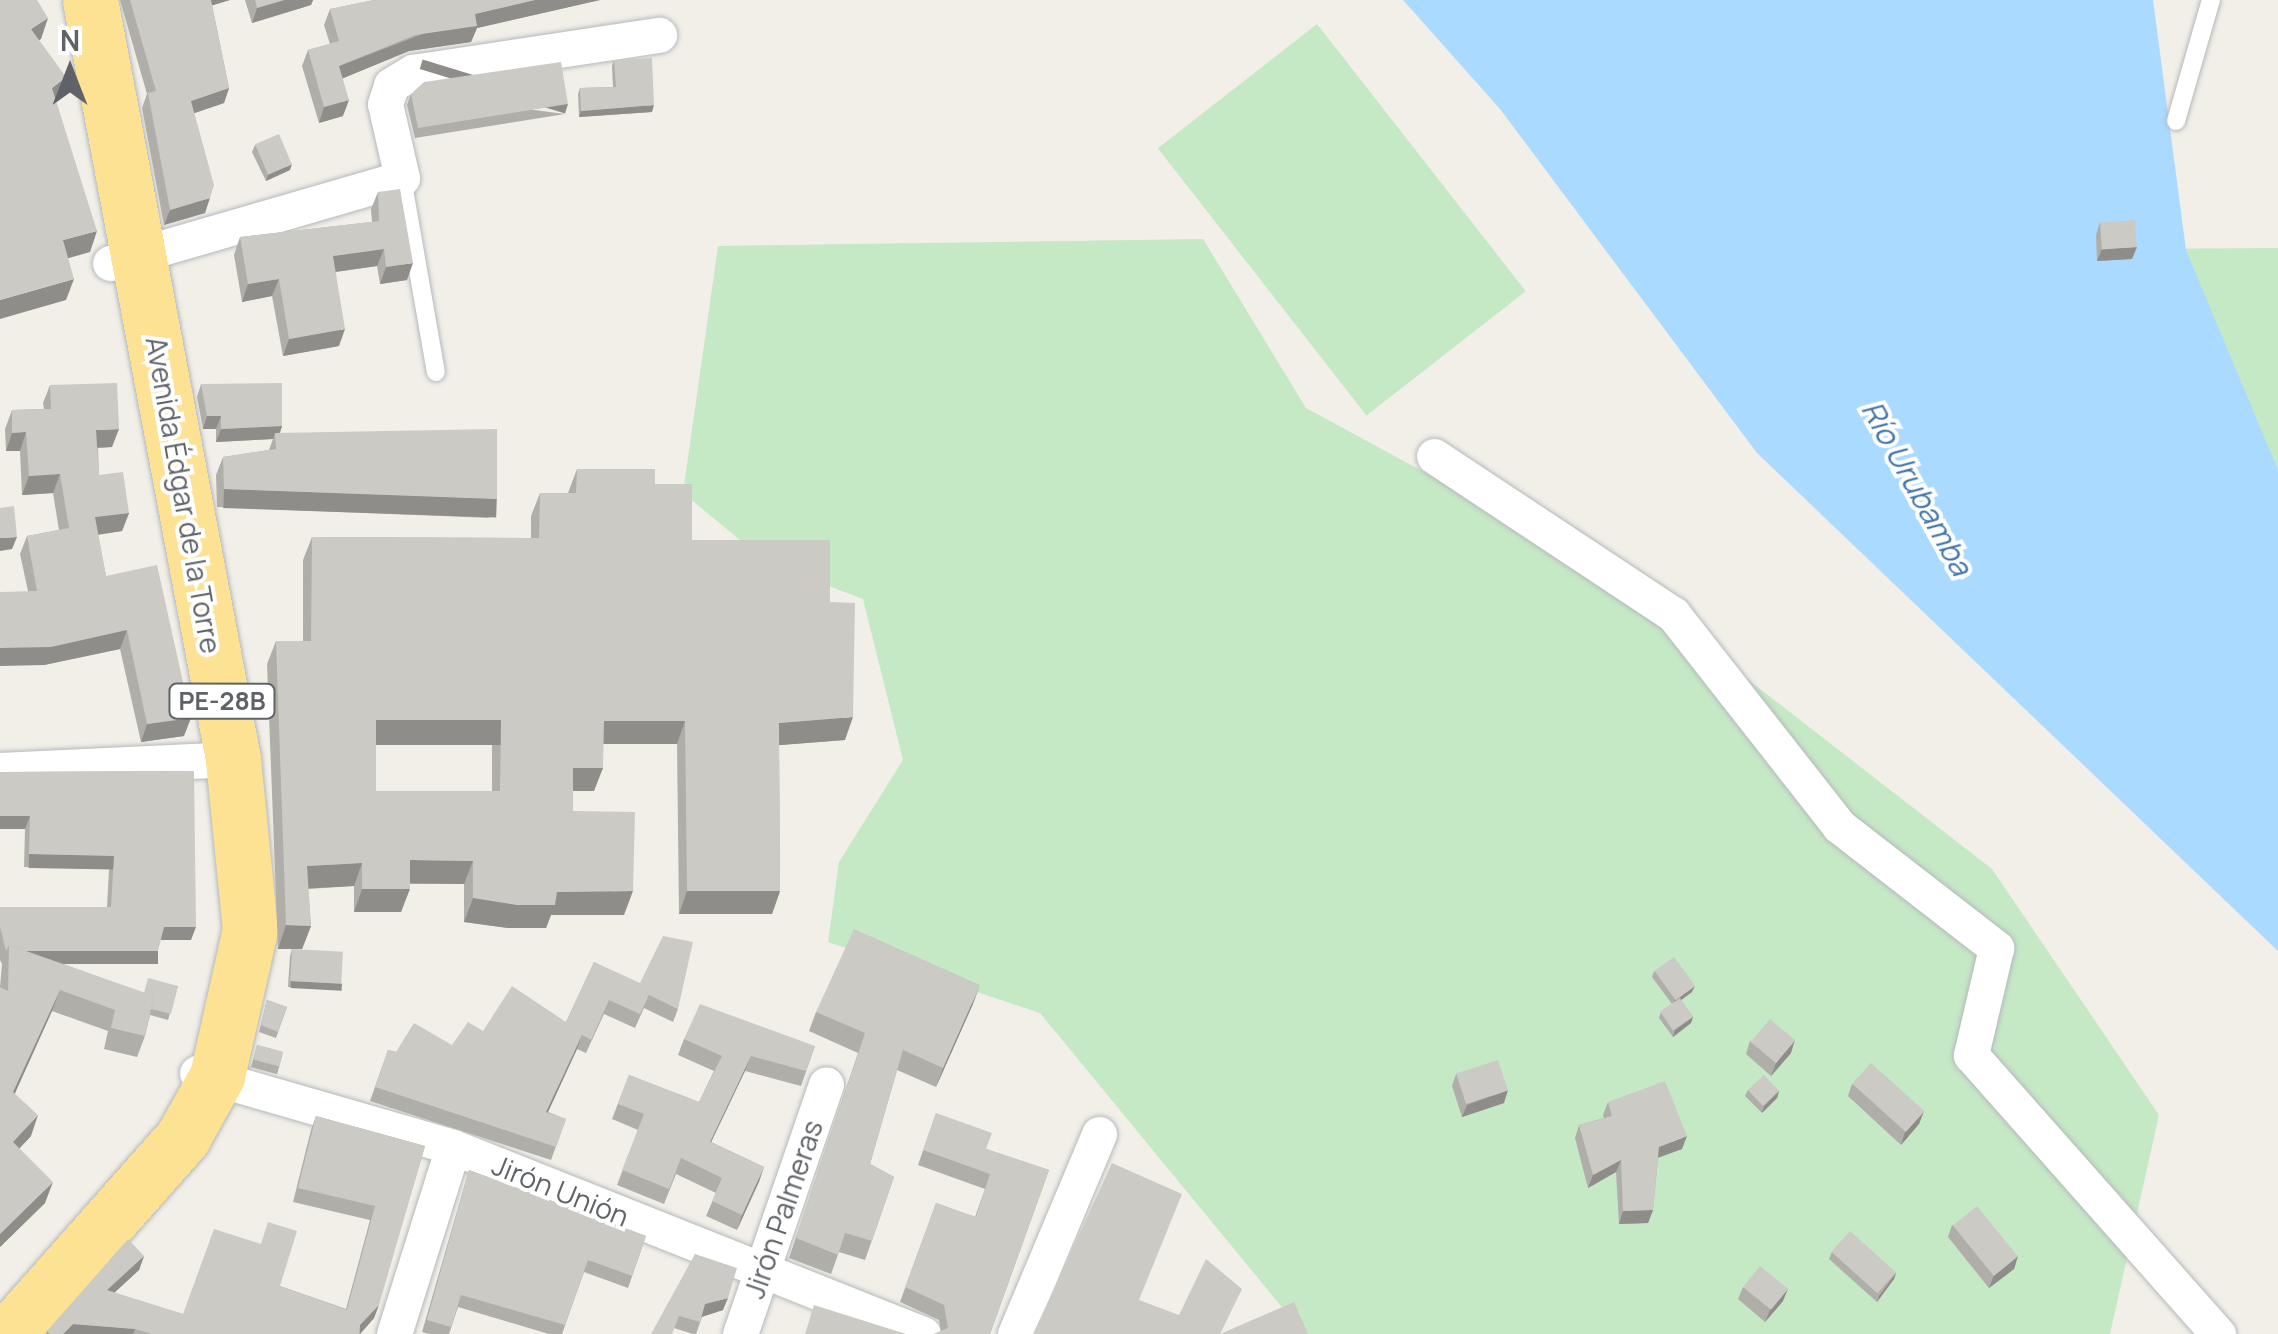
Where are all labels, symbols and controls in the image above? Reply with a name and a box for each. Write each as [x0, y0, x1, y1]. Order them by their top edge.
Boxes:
north arrow [20, 20, 120, 120]
text: N [60, 21, 80, 59]
street label: Avenida Édgar de la Torre [140, 334, 228, 656]
water label: Río Urubamba [1854, 395, 1980, 581]
road number: PE-28B [167, 681, 277, 721]
street label: Jirón Palmeras [737, 1115, 829, 1303]
street label: Jirón Unión [488, 1147, 634, 1233]

